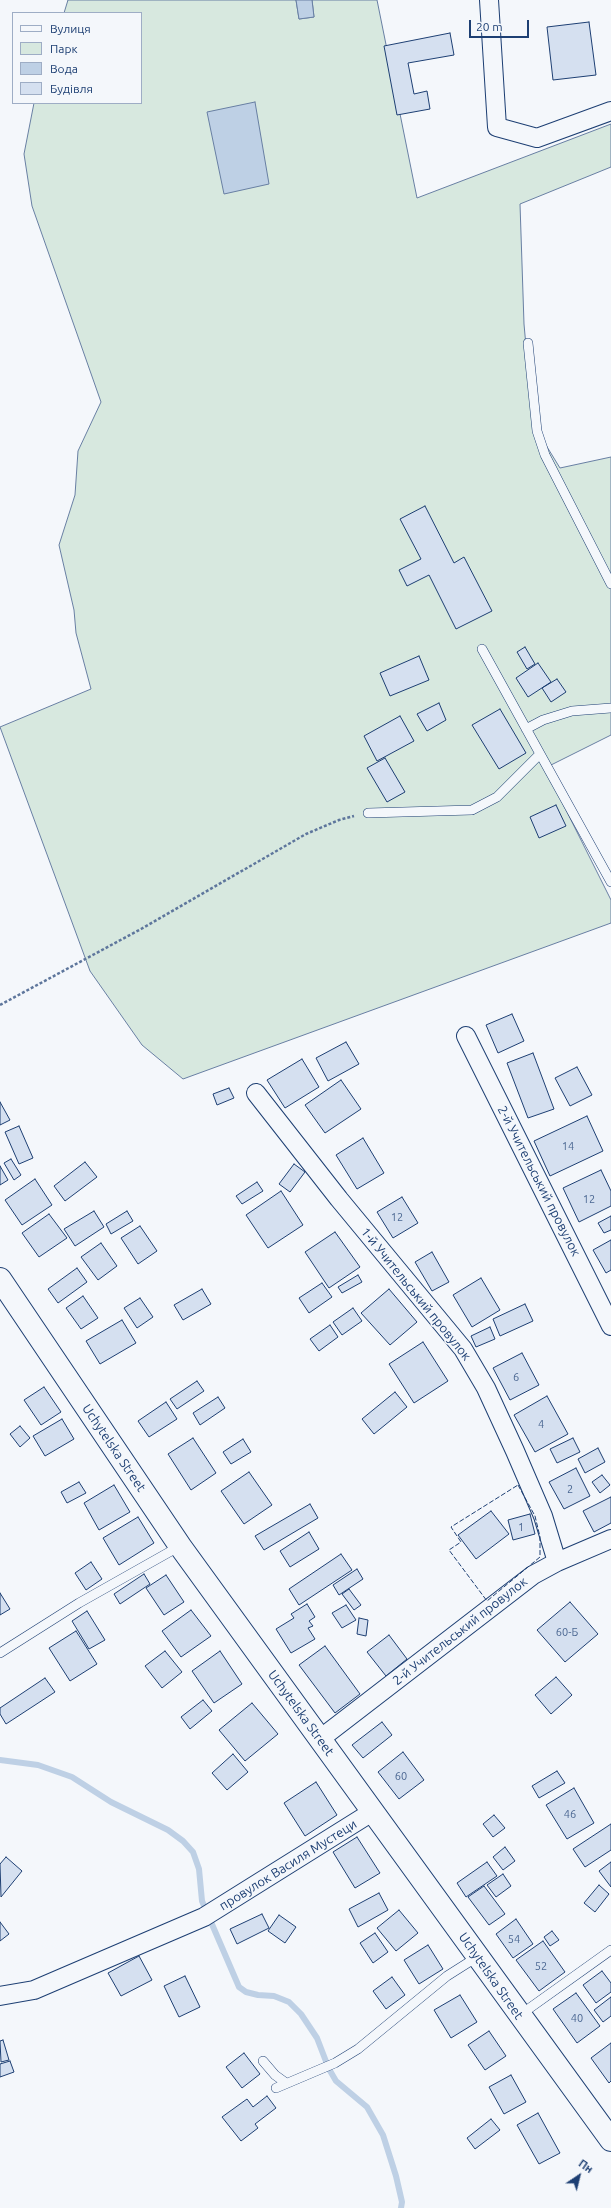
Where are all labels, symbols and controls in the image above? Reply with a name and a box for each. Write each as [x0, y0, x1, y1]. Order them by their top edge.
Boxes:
legend [12, 12, 142, 104]
scale bar [471, 12, 531, 38]
text: 20 m [476, 20, 503, 33]
text: Вулиця [50, 22, 91, 35]
text: Парк [50, 42, 78, 55]
text: Вода [50, 62, 78, 75]
text: Будівля [50, 82, 93, 95]
street label: 2-й Учительський провулок [494, 1103, 584, 1259]
house number: 14 [562, 1139, 574, 1153]
house number: 12 [583, 1192, 595, 1206]
house number: 12 [391, 1210, 403, 1224]
street label: 1-й Учительський провулок [358, 1224, 474, 1364]
house number: 6 [513, 1370, 519, 1384]
street label: Uchytelska Street [79, 1401, 149, 1495]
house number: 4 [538, 1417, 544, 1431]
house number: 2 [567, 1482, 573, 1496]
house number: 1 [518, 1520, 524, 1534]
street label: 2-й Учительський провулок [390, 1574, 530, 1688]
house number: 60-Б [556, 1625, 578, 1639]
street label: Uchytelska Street [265, 1667, 337, 1759]
house number: 60 [395, 1769, 407, 1783]
house number: 46 [564, 1807, 576, 1821]
street label: провулок Василя Мустеци [216, 1816, 360, 1914]
street label: Uchytelska Street [455, 1930, 527, 2022]
house number: 54 [508, 1932, 520, 1946]
house number: 52 [535, 1959, 547, 1973]
house number: 40 [571, 2011, 583, 2025]
north arrow [559, 2156, 599, 2196]
text: Пн [577, 2157, 595, 2175]

